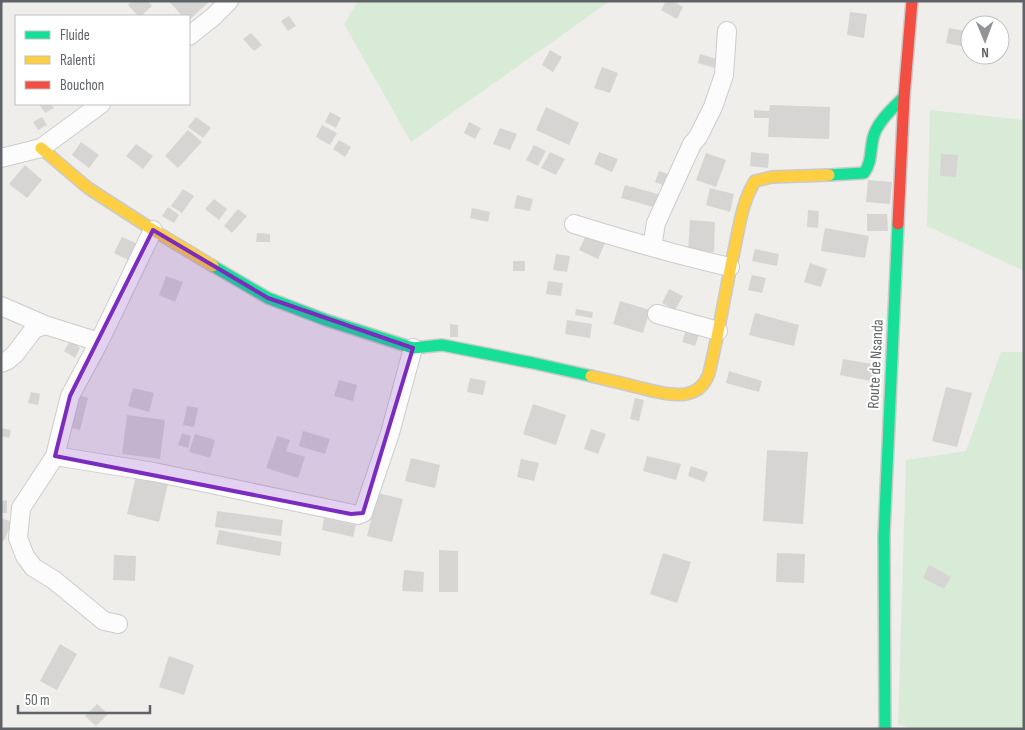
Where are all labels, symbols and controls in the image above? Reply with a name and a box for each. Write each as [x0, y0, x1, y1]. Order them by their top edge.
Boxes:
legend [15, 15, 190, 105]
north arrow [960, 15, 1010, 65]
text: Fluide [60, 26, 90, 45]
text: N [981, 44, 989, 61]
text: Ralenti [60, 51, 95, 70]
text: Bouchon [60, 76, 104, 95]
street label: Route de Nsanda [864, 319, 888, 409]
scale bar [18, 682, 150, 714]
text: 50 m [25, 691, 50, 710]

